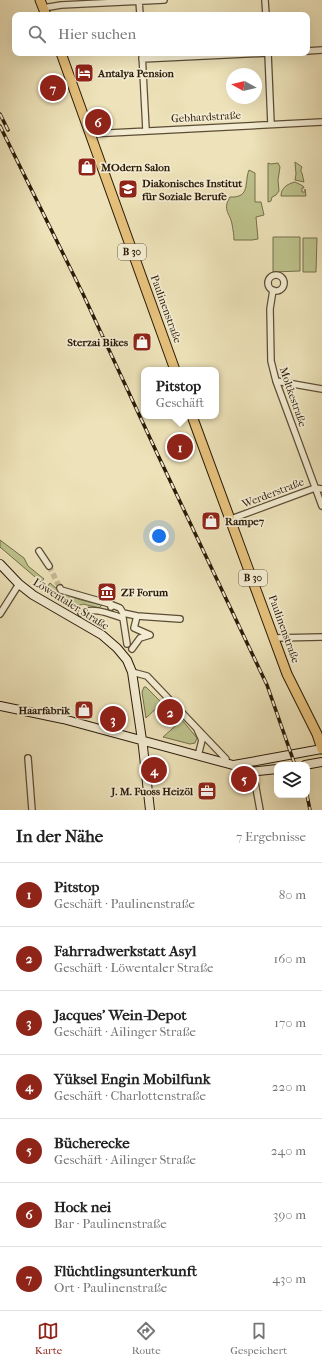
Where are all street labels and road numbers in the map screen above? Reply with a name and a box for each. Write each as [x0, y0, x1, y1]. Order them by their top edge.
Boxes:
street label: Gebhardstraße [171, 109, 242, 125]
road number: B 30 [118, 244, 146, 260]
street label: Paulinenstraße [148, 273, 185, 345]
street label: Moltkestraße [277, 365, 309, 429]
street label: Werderstraße [239, 475, 306, 511]
road number: B 30 [239, 570, 267, 586]
street label: Löwentaler Straße [31, 575, 112, 633]
street label: Paulinenstraße [266, 593, 303, 665]

